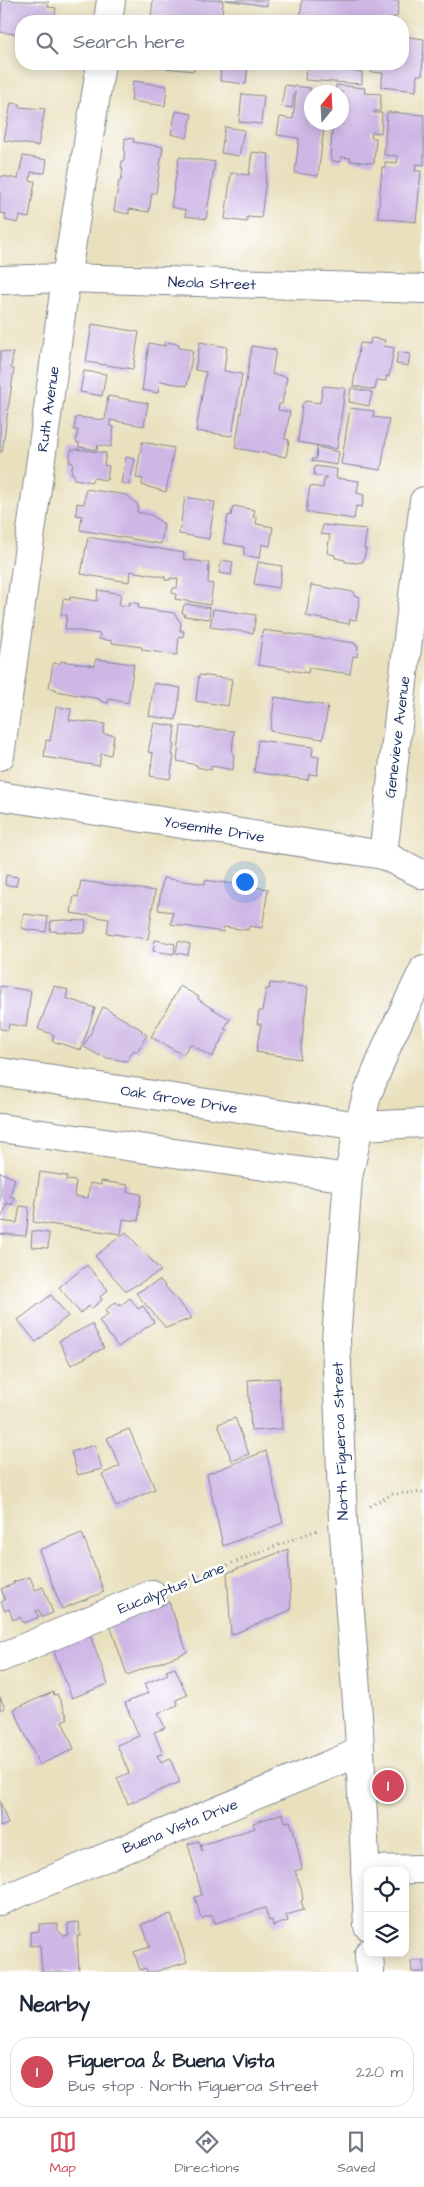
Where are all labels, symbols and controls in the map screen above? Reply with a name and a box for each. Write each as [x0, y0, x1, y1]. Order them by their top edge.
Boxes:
search box [15, 15, 409, 70]
icon: search [33, 29, 61, 57]
text: Search here [73, 29, 185, 56]
north arrow [304, 85, 349, 130]
street label: Neola Street [168, 271, 256, 296]
street label: Ruth Avenue [32, 365, 65, 453]
street label: Genevieve Avenue [380, 675, 415, 799]
street label: Yosemite Drive [162, 811, 266, 848]
your location [232, 869, 258, 895]
street label: Oak Grove Drive [119, 1080, 239, 1119]
street label: North Figueroa Street [327, 1361, 355, 1520]
street label: Eucalyptus Lane [115, 1557, 228, 1620]
pin: 1 [372, 1767, 404, 1805]
street label: Buena Vista Drive [119, 1794, 241, 1859]
map controls [364, 1867, 409, 1957]
button: locate [364, 1867, 409, 1912]
button: layers [364, 1912, 409, 1957]
text: Nearby [20, 1990, 90, 2019]
text: Figueroa & Buena Vista [68, 2048, 274, 2075]
text: 1 [36, 2061, 38, 2083]
text: 220 m [356, 2061, 403, 2083]
text: Bus stop · North Figueroa Street [68, 2075, 318, 2097]
tab: Map [49, 2128, 77, 2178]
tab: Directions [174, 2128, 239, 2178]
tab: Saved [337, 2128, 375, 2178]

